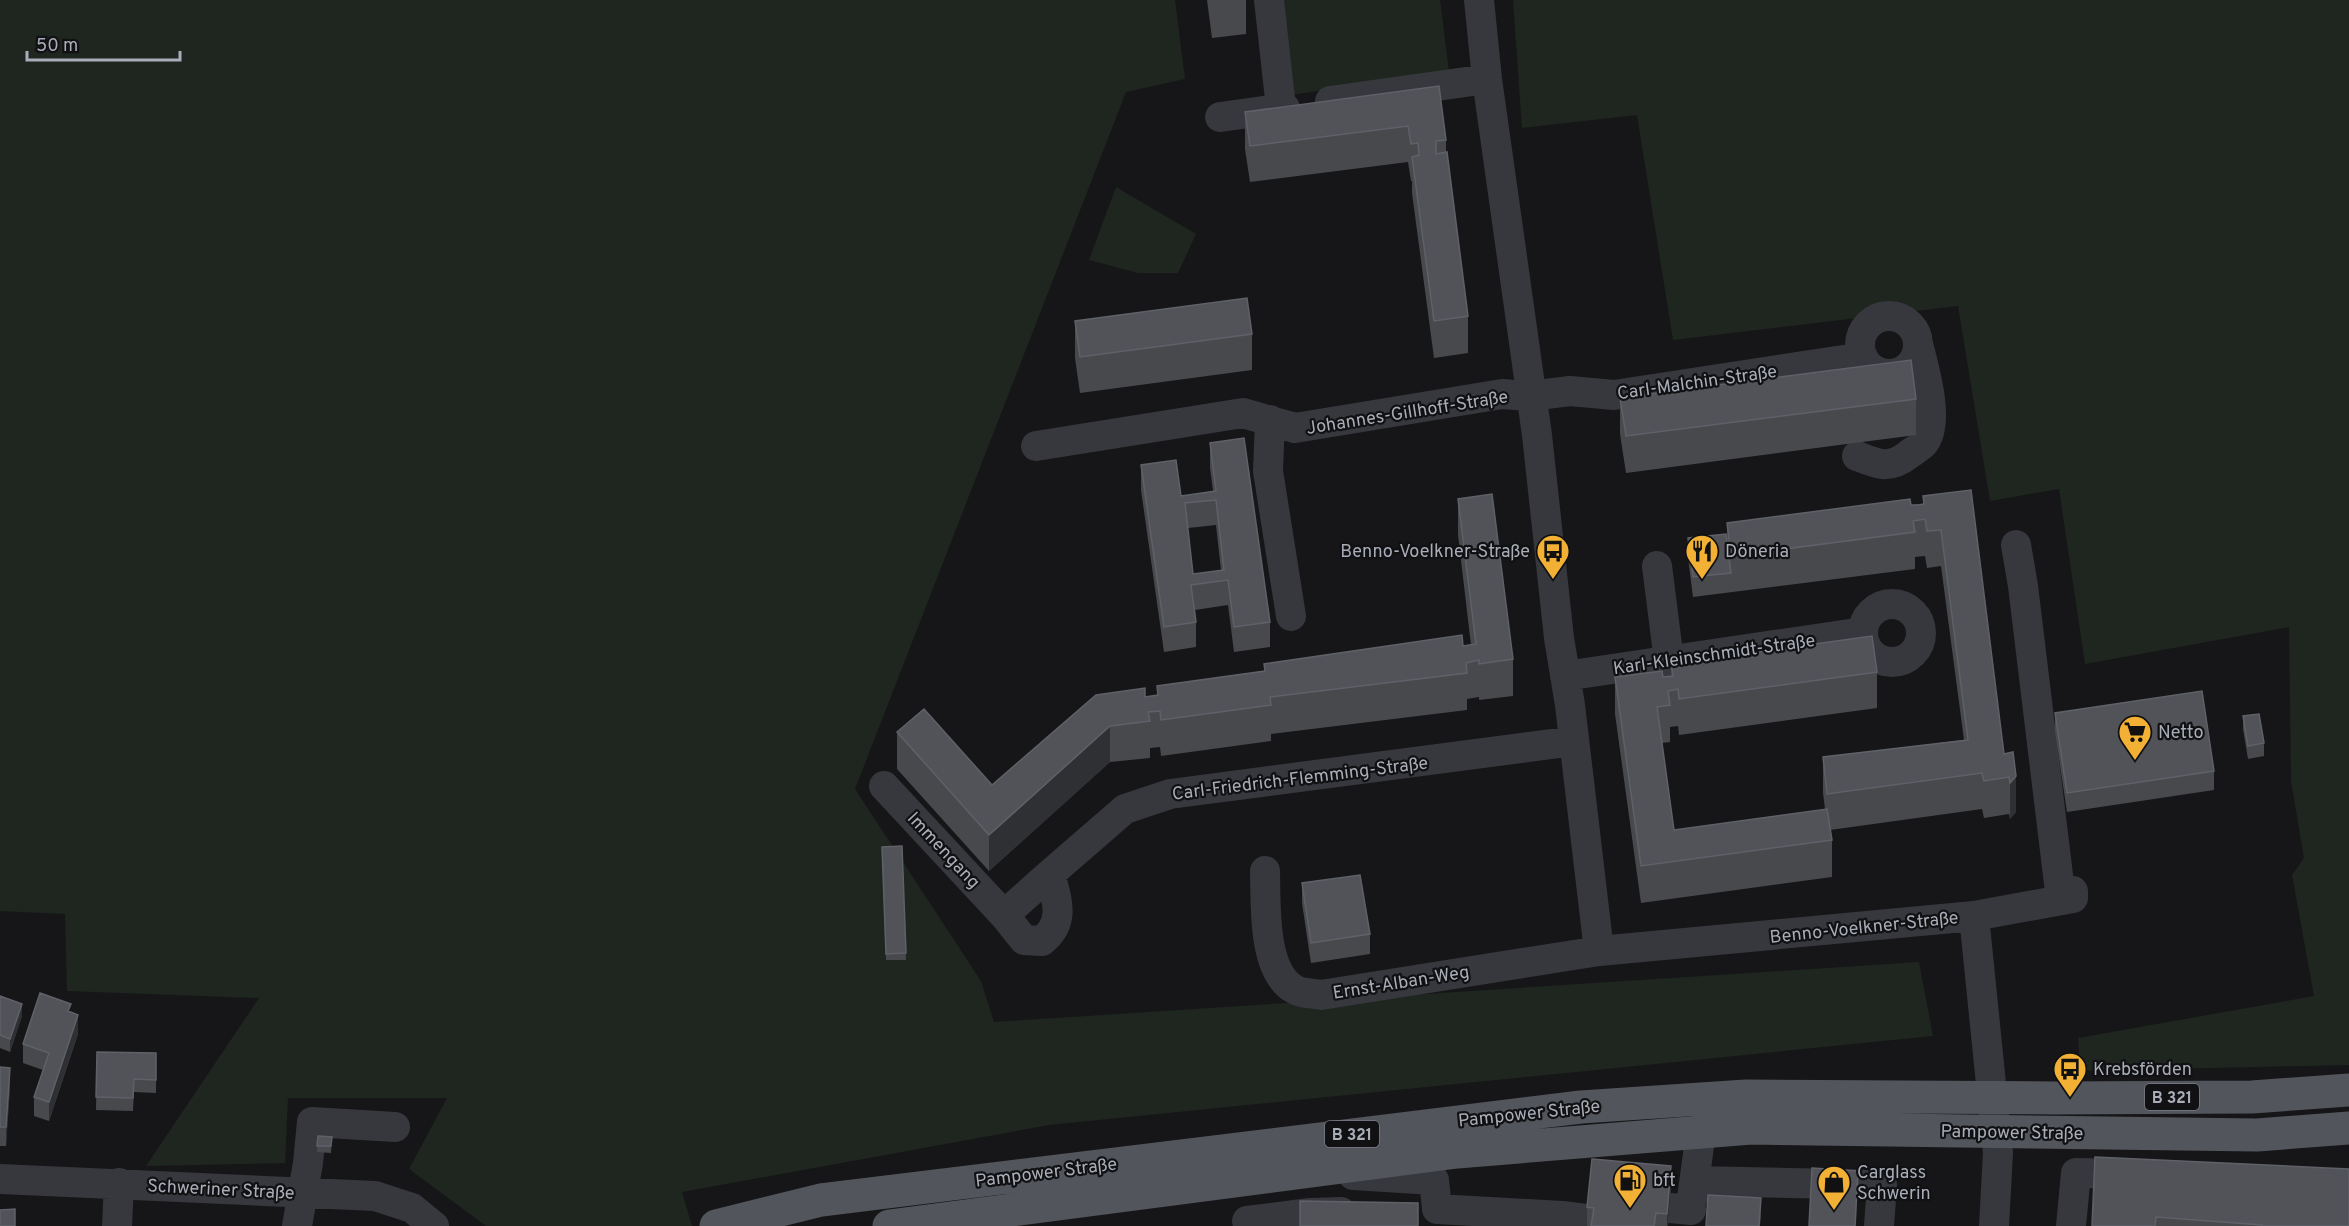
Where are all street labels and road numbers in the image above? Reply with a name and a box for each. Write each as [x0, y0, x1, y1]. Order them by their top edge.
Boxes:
street label: Carl-Malchin-Straße [1616, 361, 1779, 406]
street label: Johannes-Gillhoff-Straße [1305, 386, 1510, 441]
street label: Karl-Kleinschmidt-Straße [1612, 630, 1817, 681]
street label: Carl-Friedrich-Flemming-Straße [1171, 752, 1430, 807]
street label: Immengang [901, 808, 984, 894]
street label: Benno-Voelkner-Straße [1769, 907, 1960, 950]
street label: Ernst-Alban-Weg [1331, 961, 1471, 1006]
road number: B 321 [2145, 1084, 2199, 1110]
street label: Pampower Straße [1457, 1096, 1601, 1133]
road number: B 321 [1325, 1121, 1379, 1147]
street label: Pampower Straße [1940, 1121, 2084, 1146]
street label: Pampower Straße [974, 1153, 1118, 1194]
street label: Schweriner Straße [147, 1175, 295, 1206]

